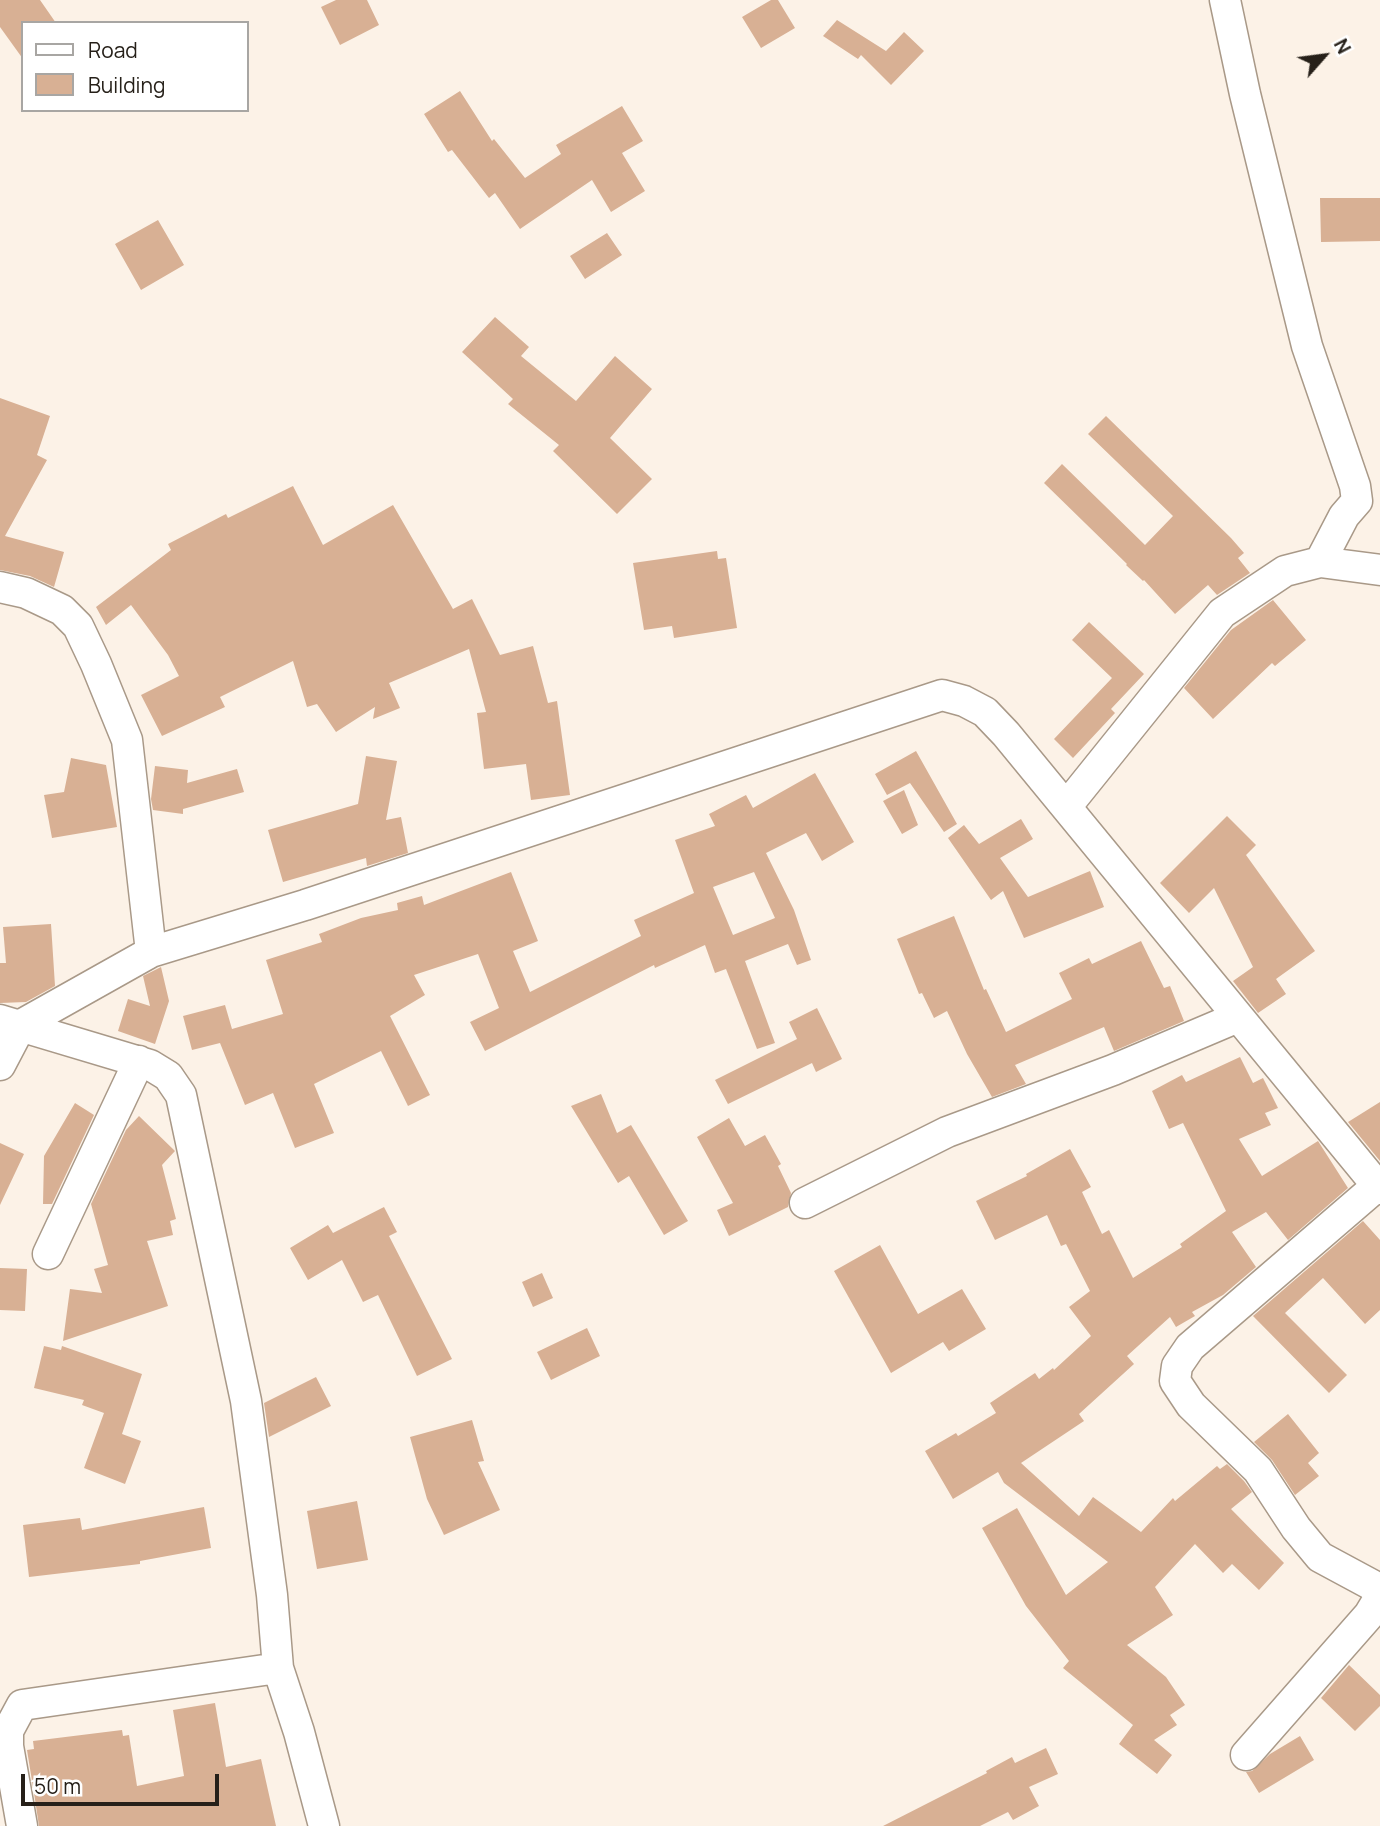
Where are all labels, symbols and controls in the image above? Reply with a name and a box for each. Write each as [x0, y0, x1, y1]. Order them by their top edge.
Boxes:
legend [21, 21, 248, 112]
north arrow [1289, 21, 1359, 91]
text: N [1328, 34, 1357, 58]
text: Road [88, 36, 138, 64]
text: Building [88, 71, 165, 99]
scale bar [24, 1759, 222, 1803]
text: 50 m [34, 1772, 81, 1800]

